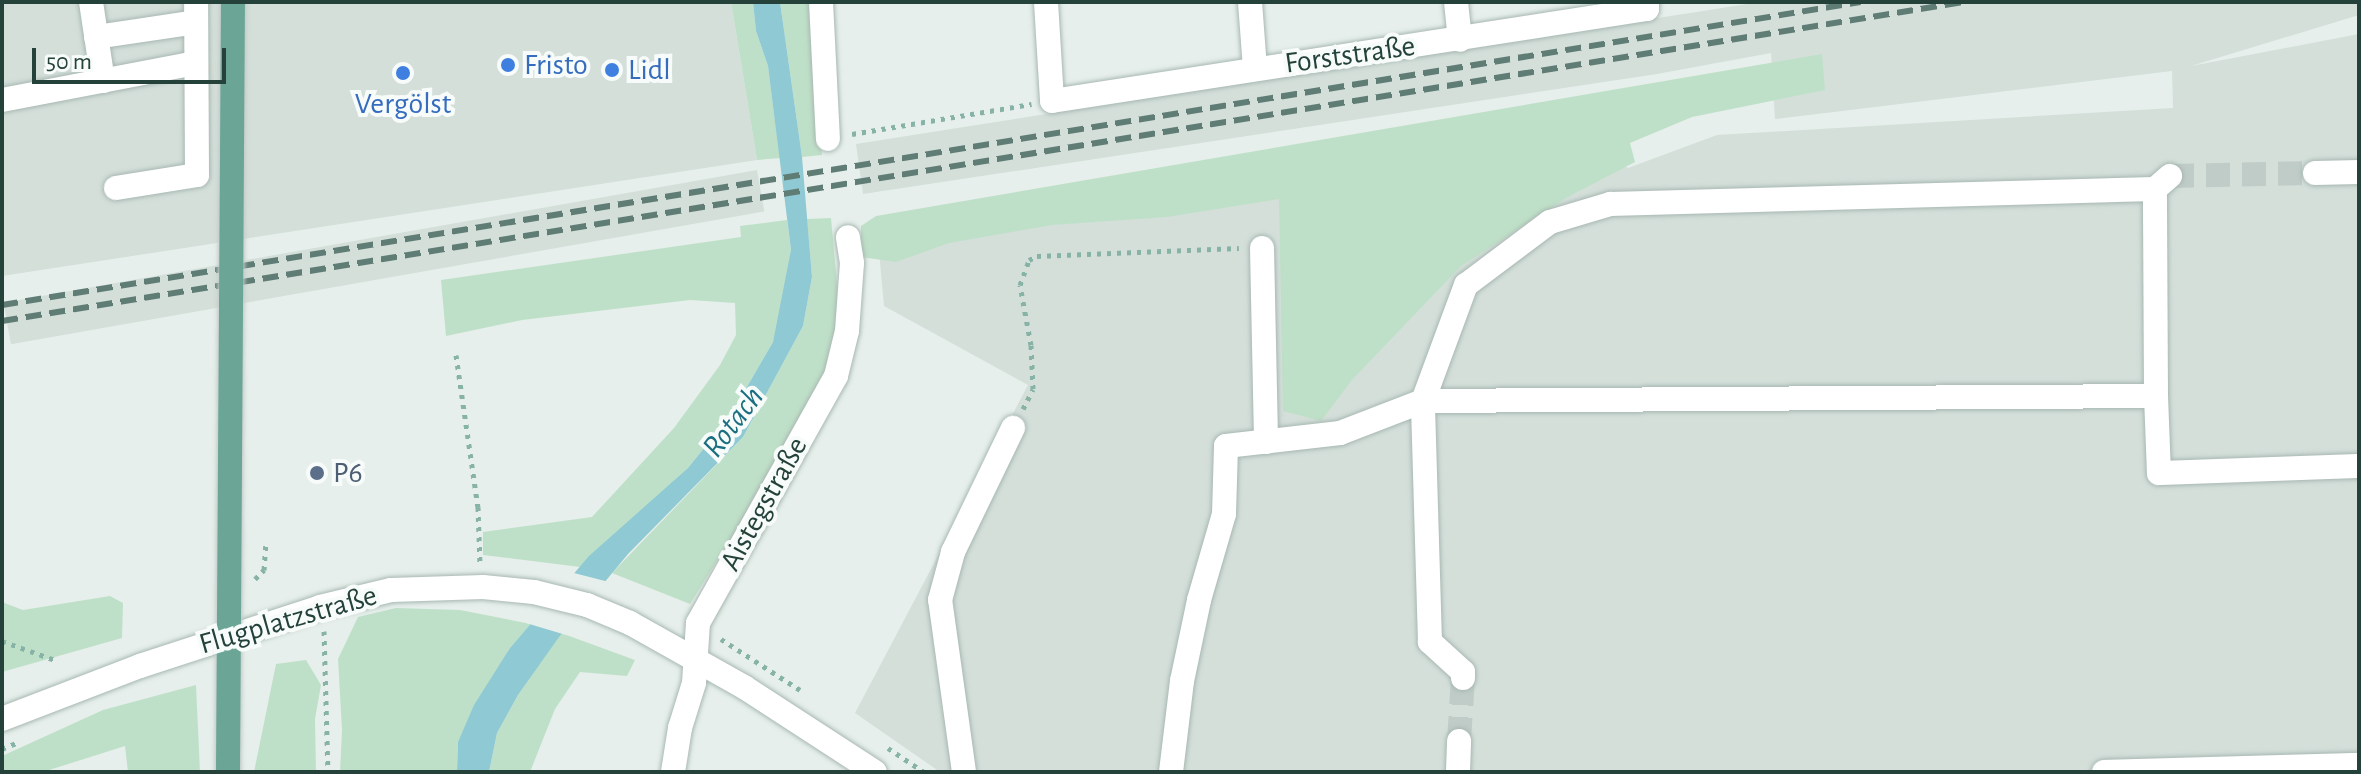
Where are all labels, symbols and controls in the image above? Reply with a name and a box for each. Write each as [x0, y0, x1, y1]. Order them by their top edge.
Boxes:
street label: Forststraße [1283, 28, 1417, 82]
scale bar [36, 32, 230, 82]
place label: Fristo [524, 47, 588, 83]
text: 50 m [46, 50, 92, 74]
place label: Lidl [628, 52, 671, 88]
marker: Fristo [499, 56, 517, 74]
marker: Lidl [603, 61, 621, 79]
marker: Vergölst [394, 64, 412, 82]
place label: Vergölst [355, 86, 451, 122]
water label: Rotach [694, 379, 772, 465]
street label: Aistegstraße [713, 431, 815, 577]
place label: P6 [333, 455, 363, 491]
marker: P6 [308, 464, 326, 482]
street label: Flugplatzstraße [195, 577, 381, 663]

